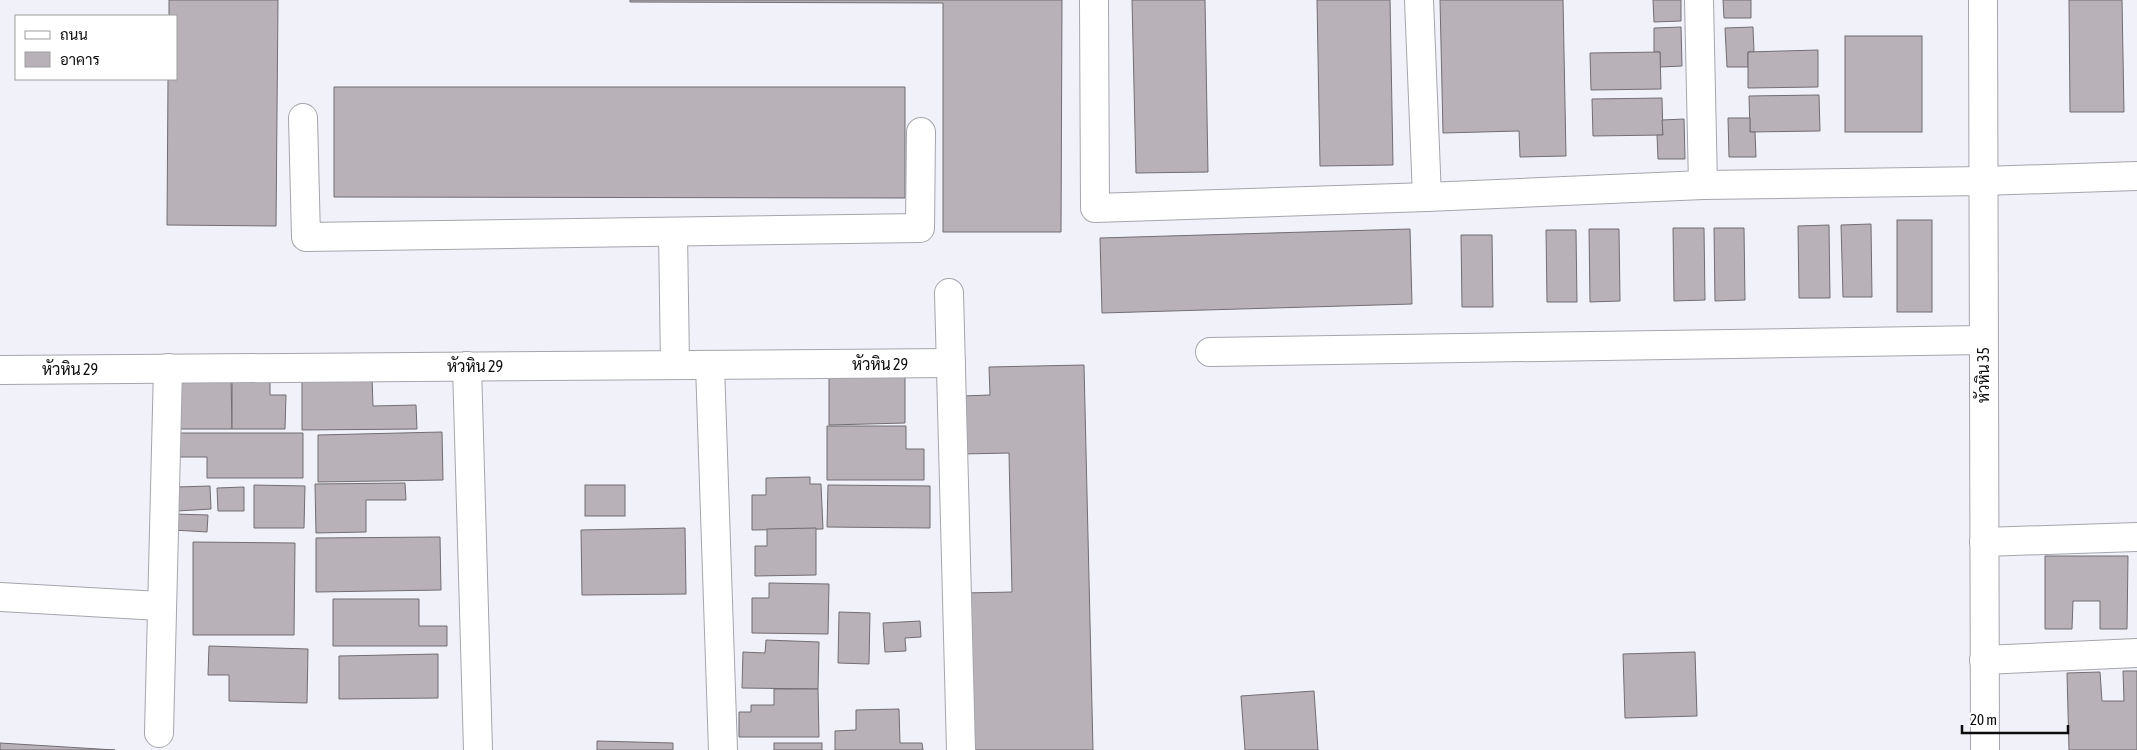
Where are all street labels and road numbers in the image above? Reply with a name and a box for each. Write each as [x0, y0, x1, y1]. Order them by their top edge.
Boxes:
street label: หัวหิน 35 [1973, 347, 1992, 403]
street label: หัวหิน 29 [852, 354, 908, 373]
street label: หัวหิน 29 [447, 356, 503, 375]
street label: หัวหิน 29 [42, 359, 98, 378]

